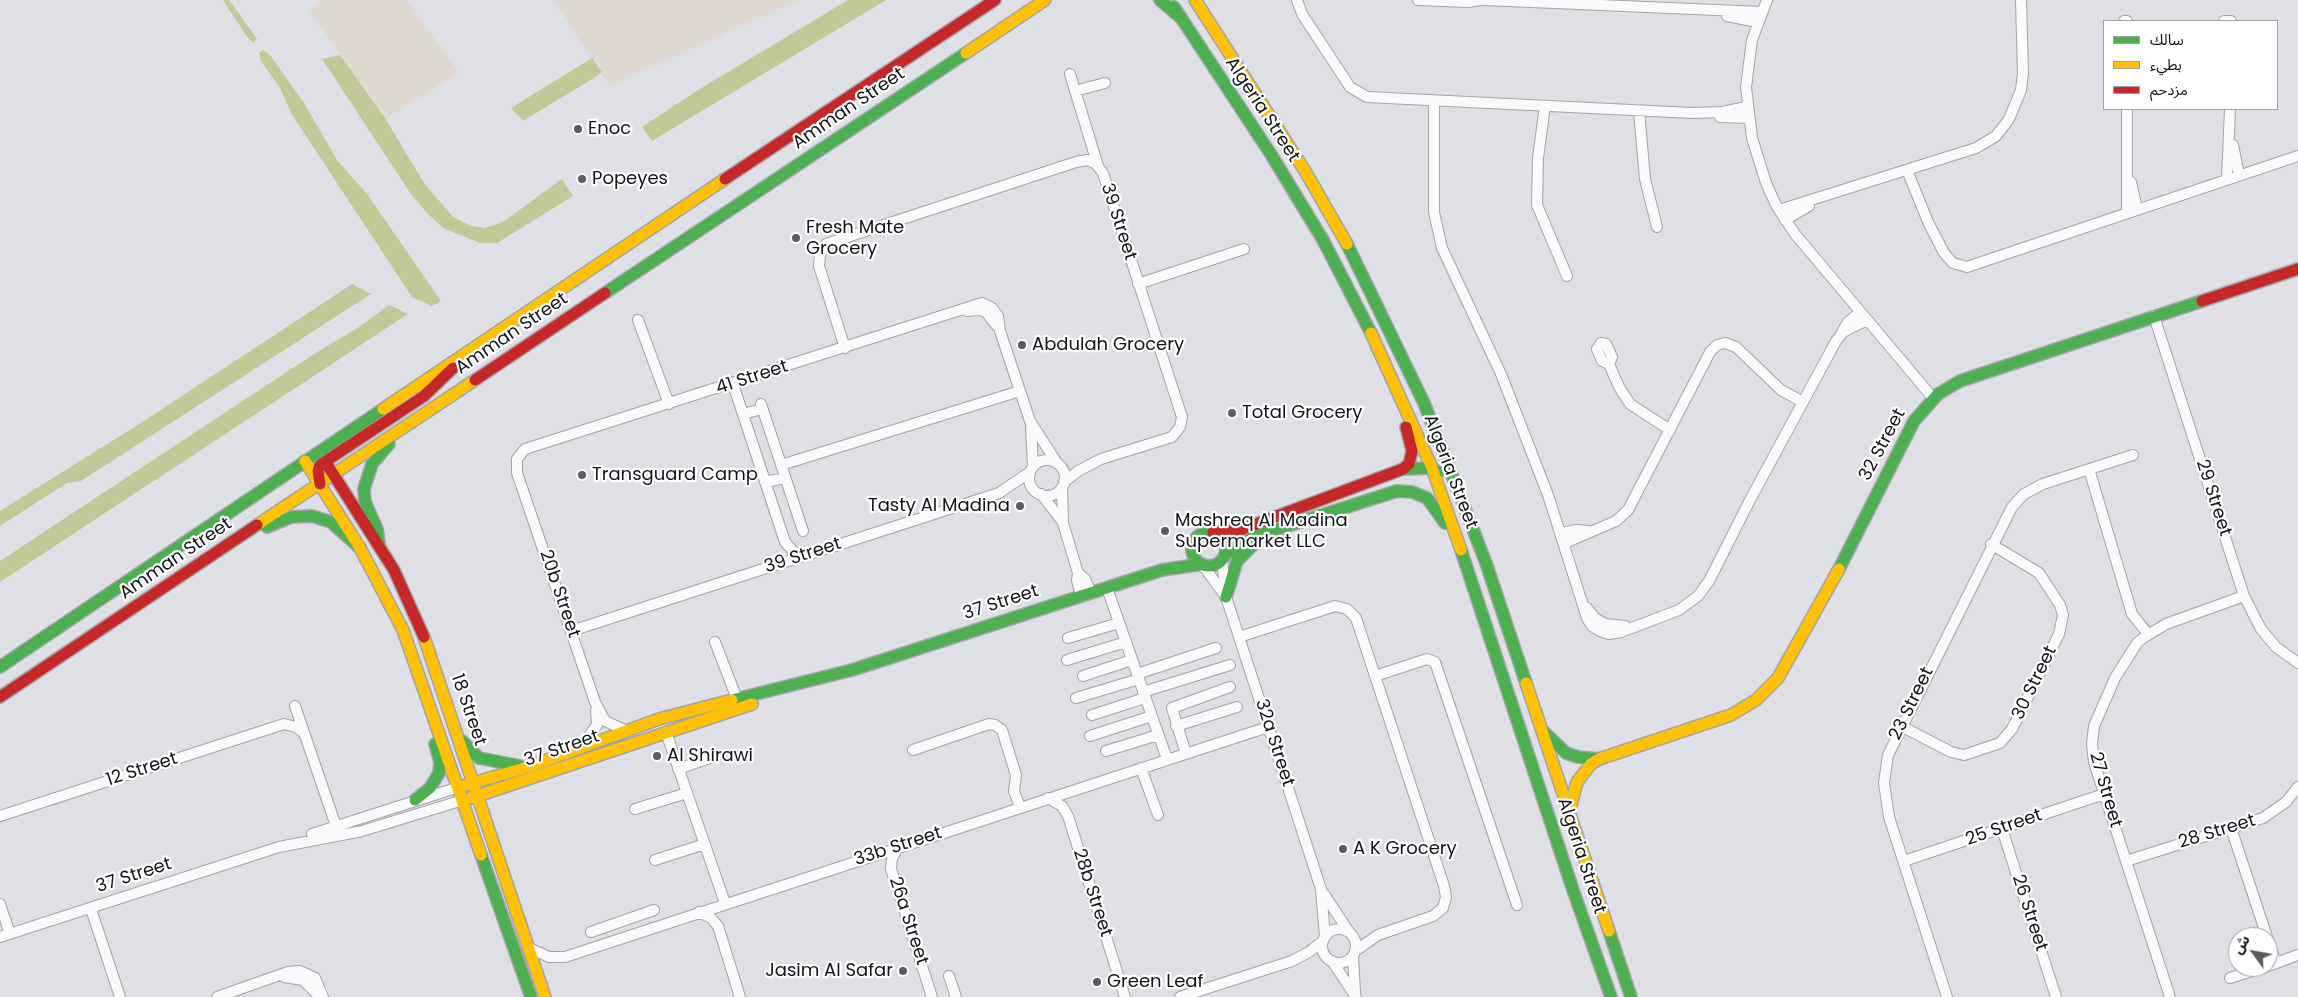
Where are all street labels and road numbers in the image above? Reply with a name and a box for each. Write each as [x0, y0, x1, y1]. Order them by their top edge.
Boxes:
street label: Algeria Street [1220, 54, 1304, 166]
street label: Amman Street [789, 64, 909, 154]
street label: 39 Street [1095, 181, 1141, 263]
street label: Amman Street [452, 289, 572, 379]
street label: 41 Street [713, 356, 791, 400]
street label: 32 Street [1855, 405, 1911, 485]
street label: Algeria Street [1418, 412, 1482, 532]
street label: 29 Street [2190, 457, 2236, 539]
street label: Amman Street [116, 514, 236, 604]
street label: 39 Street [762, 533, 844, 579]
street label: 20b Street [534, 547, 584, 641]
street label: 37 Street [961, 581, 1041, 625]
street label: 30 Street [2008, 643, 2062, 723]
street label: 23 Street [1885, 664, 1939, 744]
street label: 18 Street [446, 671, 490, 749]
street label: 32a Street [1250, 697, 1298, 789]
street label: 37 Street [522, 726, 602, 772]
street label: 12 Street [104, 748, 180, 792]
street label: 27 Street [2084, 750, 2126, 830]
street label: Algeria Street [1552, 795, 1610, 917]
street label: 25 Street [1963, 805, 2045, 851]
street label: 28 Street [2176, 810, 2258, 854]
street label: 33b Street [851, 823, 945, 871]
street label: 28b Street [1068, 846, 1116, 940]
street label: 37 Street [94, 854, 174, 898]
street label: 26 Street [2006, 872, 2052, 954]
street label: 26a Street [884, 874, 932, 968]

